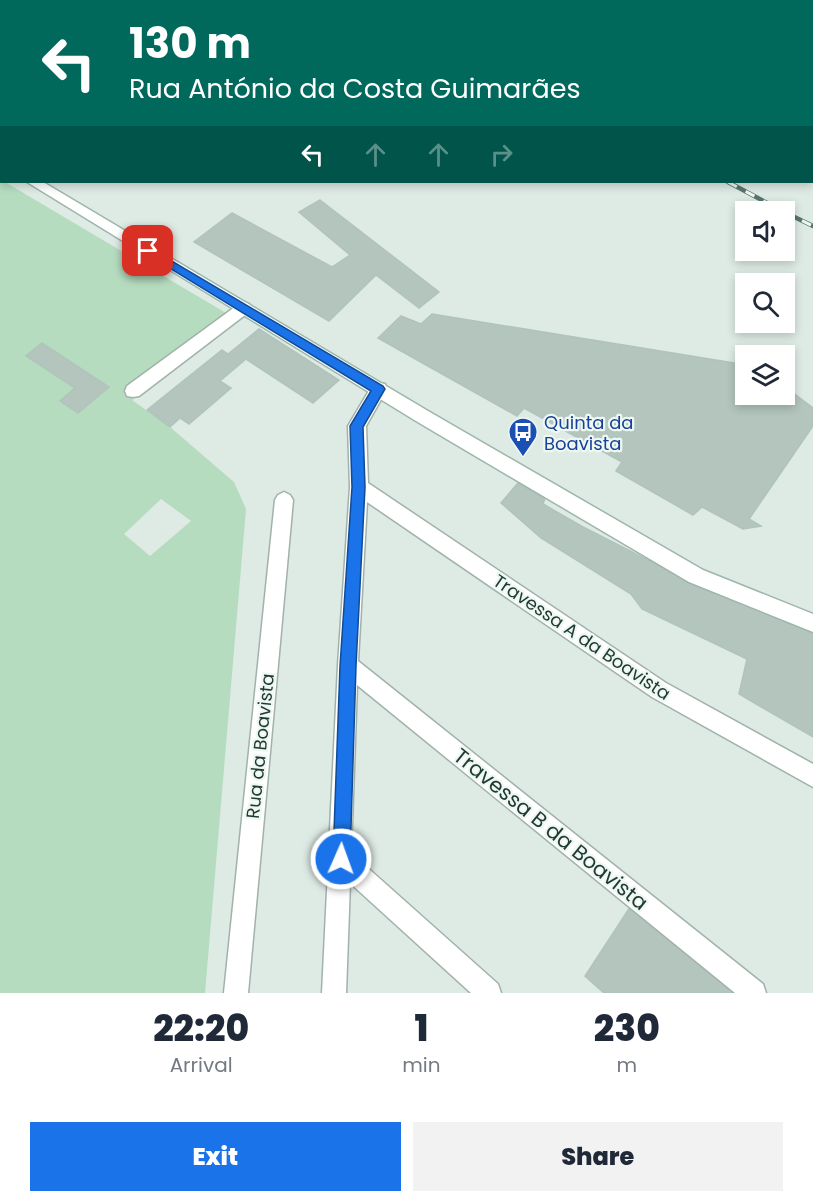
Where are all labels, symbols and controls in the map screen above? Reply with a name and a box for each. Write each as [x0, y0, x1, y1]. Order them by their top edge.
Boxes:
text: 130 m [129, 14, 251, 73]
icon: left [30, 24, 108, 102]
text: Rua António da Costa Guimarães [129, 70, 581, 107]
icon: left [296, 138, 329, 171]
icon: ahead [359, 138, 392, 171]
icon: ahead [422, 138, 455, 171]
icon: right [485, 138, 518, 171]
map controls [735, 201, 795, 405]
button: sound [735, 201, 795, 261]
pin [122, 225, 173, 276]
icon: arrive [131, 234, 164, 267]
button: search [735, 273, 795, 333]
button: layers [735, 345, 795, 405]
place label: Quinta da Boavista [544, 410, 634, 456]
bus stop icon: Quinta da Boavista [507, 416, 539, 458]
street label: Travessa A da Boavista [488, 568, 676, 706]
street label: Rua da Boavista [240, 672, 280, 820]
street label: Travessa B da Boavista [448, 741, 654, 917]
position arrow [309, 827, 373, 891]
text: 22:20 [153, 1003, 249, 1054]
text: 1 [414, 1003, 428, 1054]
text: 230 [594, 1003, 660, 1054]
text: Arrival [170, 1051, 233, 1079]
text: min [402, 1051, 441, 1079]
text: m [616, 1051, 637, 1079]
button: Exit [30, 1122, 401, 1191]
button: Share [413, 1122, 783, 1191]

